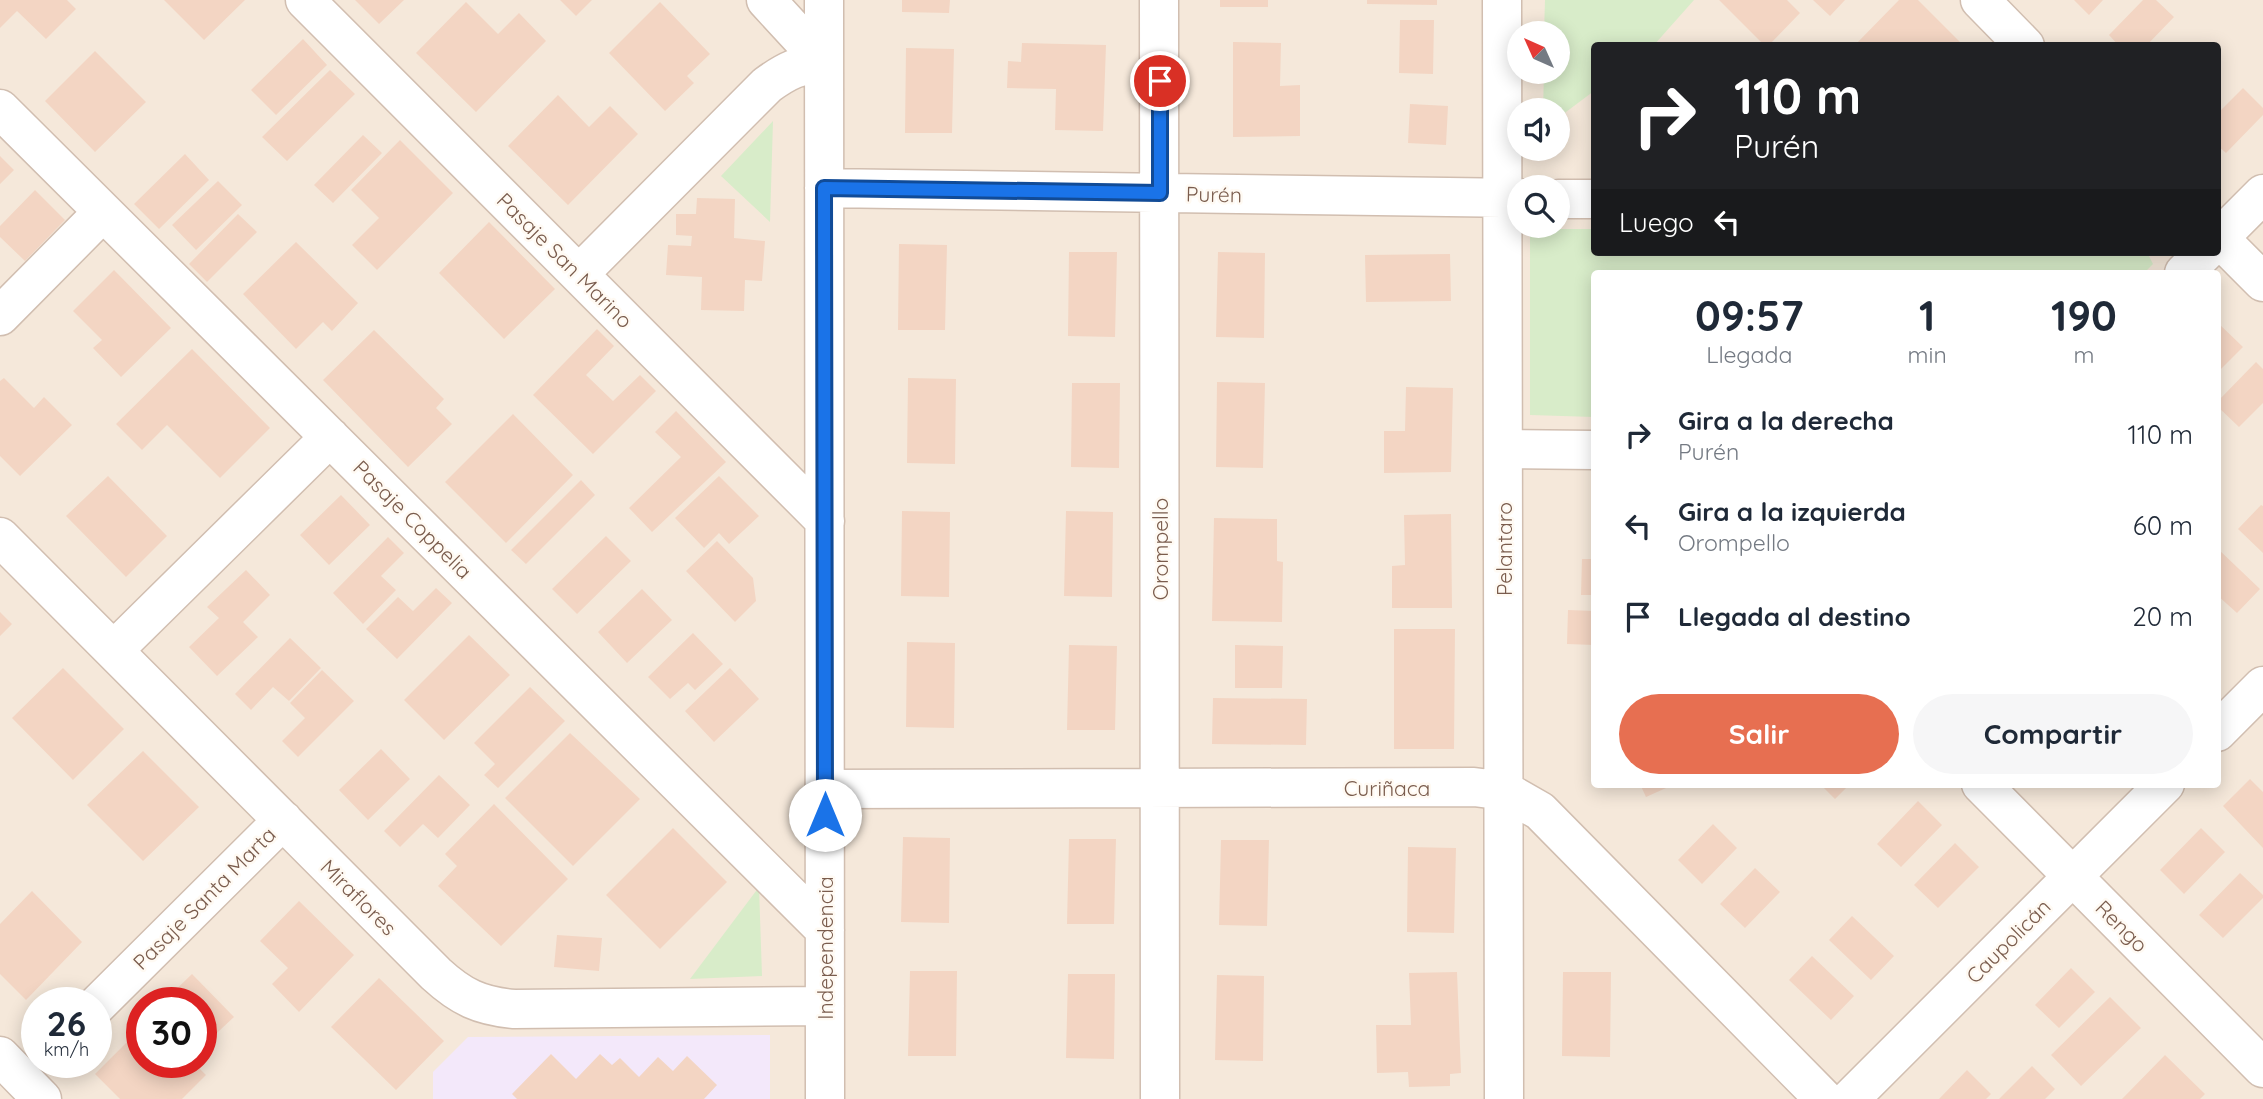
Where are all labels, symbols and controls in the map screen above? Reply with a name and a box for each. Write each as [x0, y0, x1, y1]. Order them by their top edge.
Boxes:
north arrow [1507, 21, 1570, 84]
map controls [1507, 21, 1570, 238]
pin [1130, 51, 1190, 111]
icon: arrive [1141, 62, 1179, 100]
text: 110 m [1734, 65, 1861, 126]
icon: right [1619, 70, 1710, 161]
button: sound [1507, 98, 1570, 161]
text: Purén [1734, 126, 1819, 166]
button: search [1507, 175, 1570, 238]
street label: Purén [1186, 181, 1242, 207]
street label: Pasaje San Marino [492, 187, 638, 333]
icon: left [1708, 203, 1746, 241]
text: Luego [1619, 206, 1694, 239]
text: 09:57 [1695, 289, 1803, 342]
text: 1 [1919, 289, 1935, 342]
text: 190 [2051, 289, 2117, 342]
text: Llegada [1706, 340, 1792, 369]
text: min [1908, 340, 1947, 369]
text: m [2073, 340, 2094, 369]
text: Gira a la derecha [1678, 404, 1894, 437]
icon: right [1619, 416, 1657, 454]
text: 110 m [2127, 418, 2193, 451]
text: Purén [1678, 437, 1739, 466]
street label: Pasaje Coppelia [348, 454, 478, 584]
text: Gira a la izquierda [1678, 495, 1906, 528]
street label: Orompello [1147, 498, 1173, 600]
street label: Pelantaro [1491, 502, 1517, 596]
icon: left [1619, 507, 1657, 545]
text: 60 m [2133, 509, 2193, 542]
text: Orompello [1678, 528, 1790, 557]
icon: arrive [1619, 598, 1657, 636]
text: Llegada al destino [1678, 600, 1911, 633]
text: 20 m [2132, 600, 2193, 633]
button: Salir [1619, 694, 1899, 774]
button: Compartir [1913, 694, 2193, 774]
street label: Curiñaca [1344, 775, 1430, 801]
position arrow [788, 778, 862, 852]
street label: Pasaje Santa Marta [127, 821, 281, 975]
street label: Miraflores [316, 854, 402, 940]
street label: Independencia [812, 876, 838, 1020]
street label: Caupolicán [1960, 893, 2056, 989]
street label: Rengo [2090, 894, 2154, 958]
speed limit sign: 30 [126, 987, 217, 1078]
text: 26 [47, 1001, 86, 1045]
text: km/h [44, 1038, 89, 1061]

